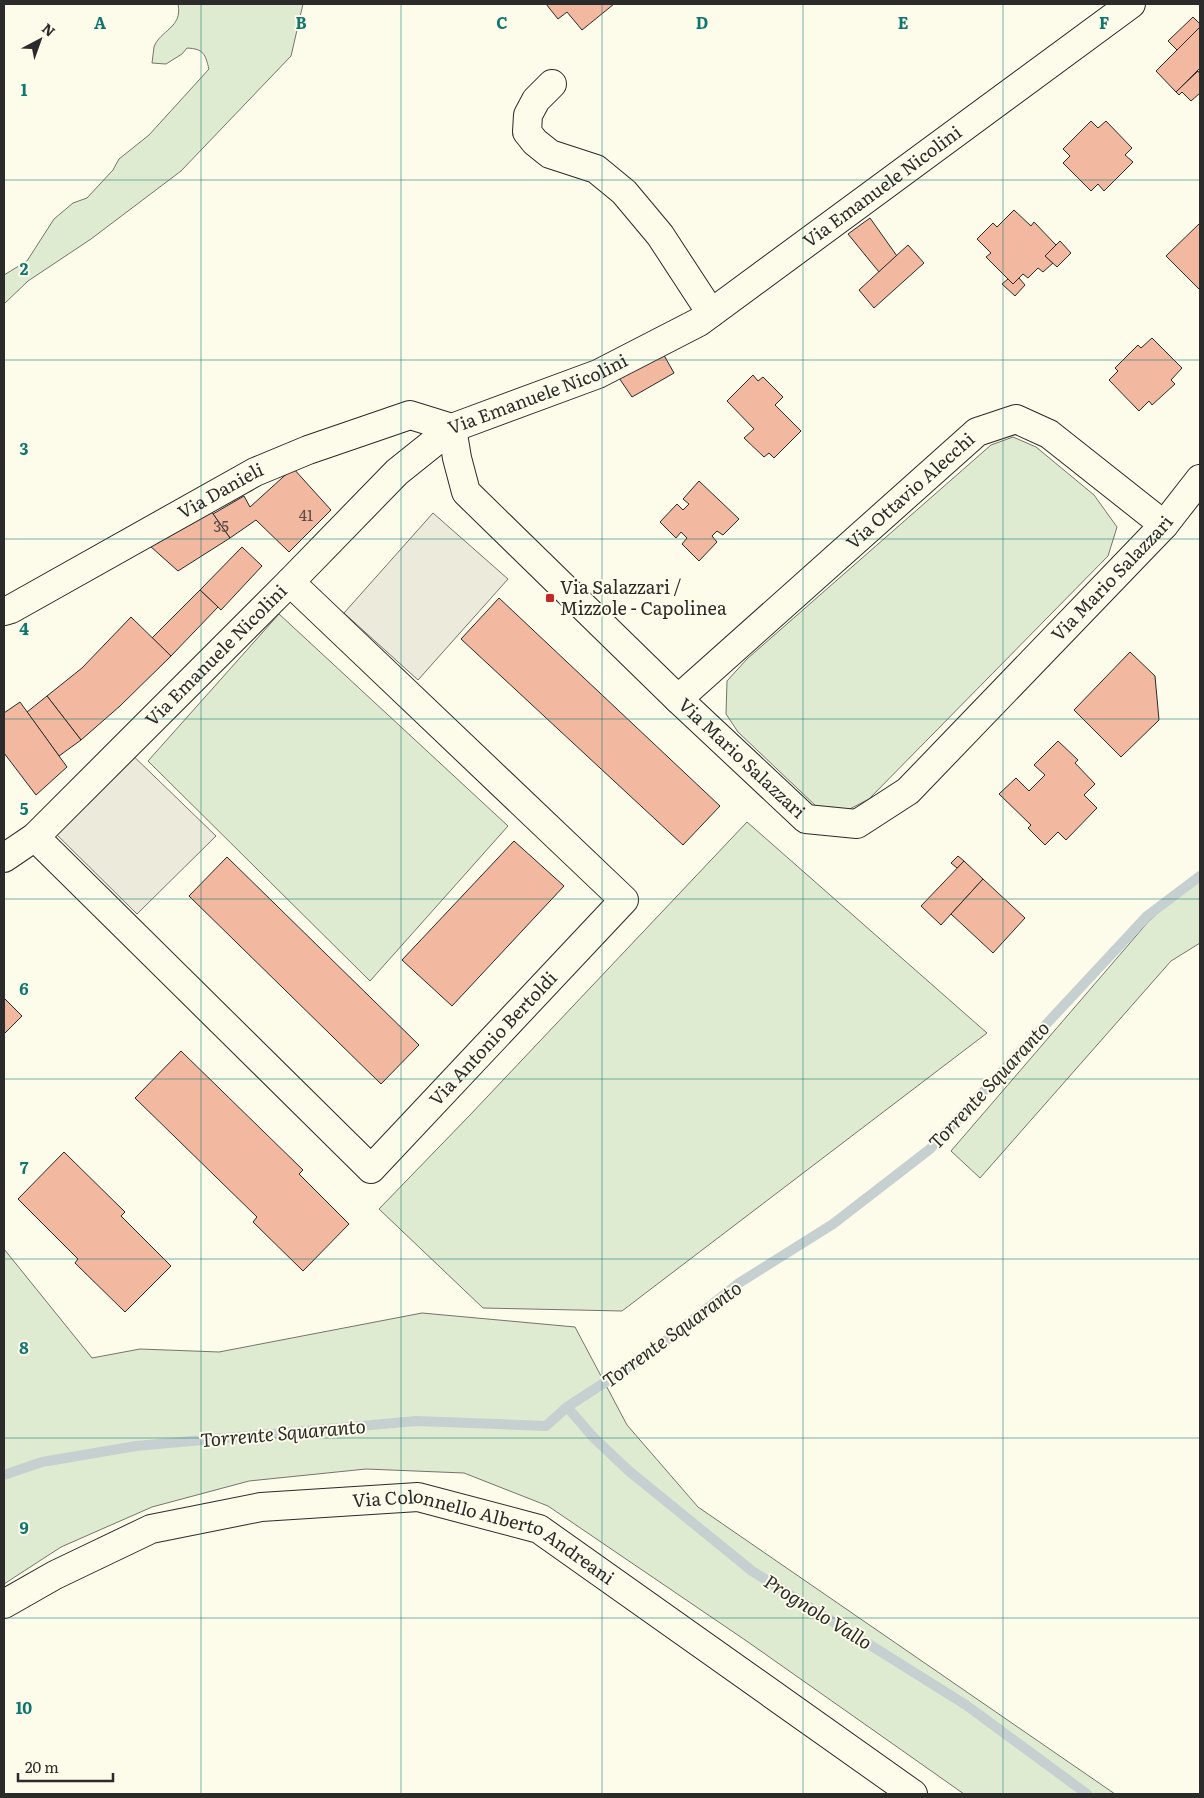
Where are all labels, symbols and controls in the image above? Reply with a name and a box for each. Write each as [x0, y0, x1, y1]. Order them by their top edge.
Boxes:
text: A [94, 10, 106, 34]
text: B [295, 10, 307, 34]
text: C [496, 10, 508, 34]
text: D [696, 10, 708, 34]
text: E [898, 10, 909, 34]
text: F [1099, 10, 1109, 34]
north arrow [15, 15, 65, 65]
text: N [38, 18, 60, 41]
text: 1 [21, 77, 28, 101]
street label: Via Emanuele Nicolini [797, 118, 967, 253]
text: 2 [20, 256, 29, 280]
street label: Via Emanuele Nicolini [443, 346, 632, 440]
street label: Via Ottavio Alecchi [839, 425, 980, 555]
text: 3 [20, 436, 29, 460]
street label: Via Danieli [172, 455, 267, 525]
house number: 41 [299, 503, 313, 526]
street label: Via Mario Salazzari [1044, 509, 1179, 647]
house number: 35 [213, 514, 229, 537]
place label: Via Salazzari / Mizzole - Capolinea [560, 573, 727, 621]
street label: Via Emanuele Nicolini [138, 577, 293, 732]
marker: Via Salazzari / Mizzole - Capolinea [544, 592, 556, 604]
text: 4 [19, 616, 29, 640]
street label: Via Mario Salazzari [673, 691, 812, 824]
text: 5 [20, 796, 29, 820]
street label: Via Antonio Bertoldi [422, 964, 562, 1111]
text: 6 [19, 976, 29, 1000]
water label: Torrente Squaranto [921, 1014, 1055, 1155]
text: 7 [20, 1155, 29, 1179]
water label: Torrente Squaranto [596, 1273, 747, 1393]
text: 8 [19, 1335, 29, 1359]
water label: Torrente Squaranto [199, 1411, 367, 1453]
street label: Via Colonnello Alberto Andreani [351, 1481, 621, 1590]
text: 9 [19, 1515, 29, 1539]
water label: Prognolo Vallo [759, 1567, 878, 1656]
text: 10 [16, 1695, 32, 1719]
scale bar [18, 1750, 112, 1782]
text: 20 m [25, 1755, 59, 1778]

